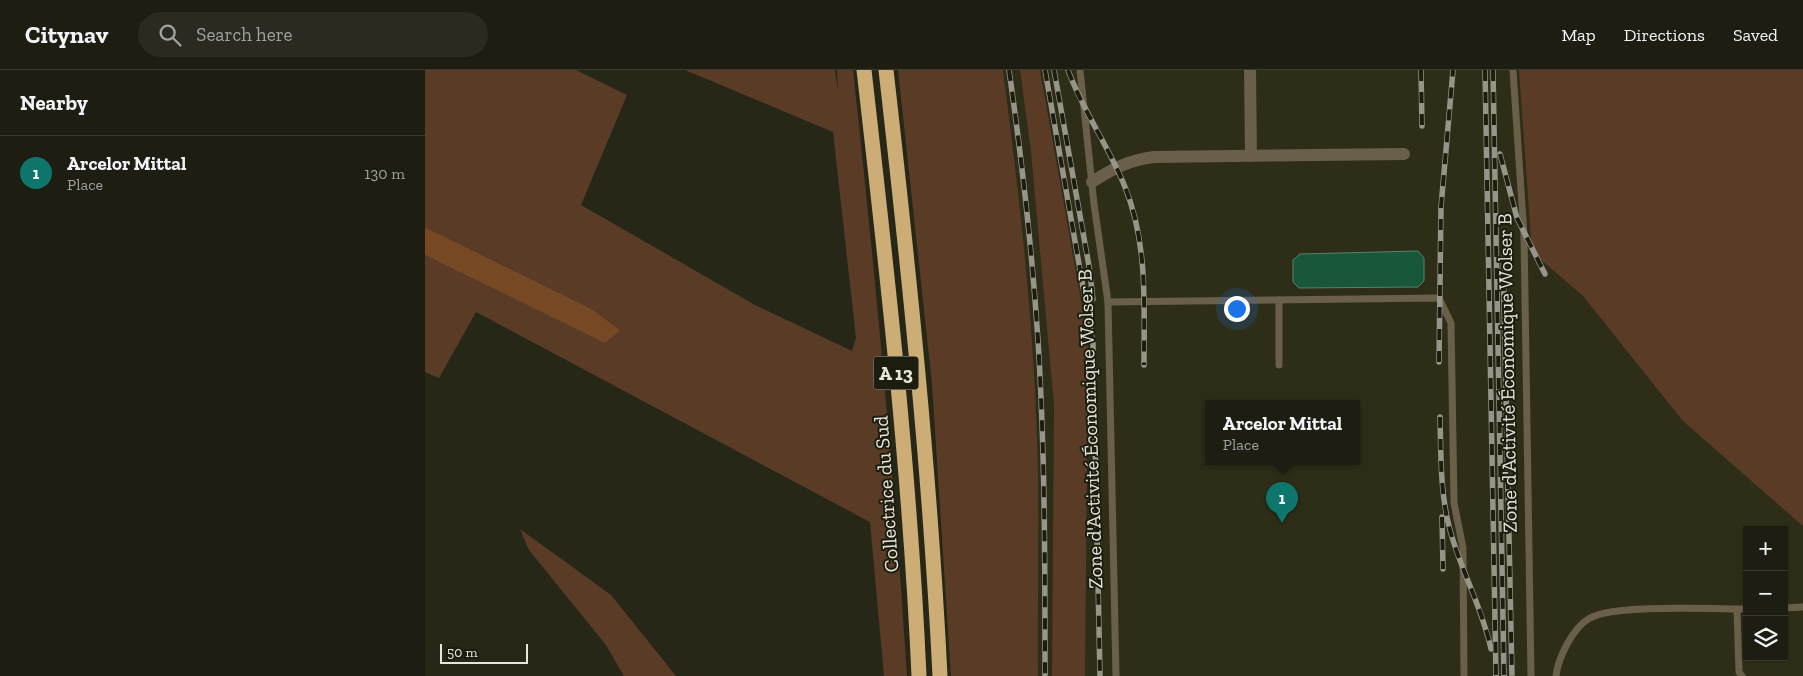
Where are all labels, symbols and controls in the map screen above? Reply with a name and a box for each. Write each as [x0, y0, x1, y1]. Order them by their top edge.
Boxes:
search box [138, 12, 488, 57]
text: Citynav [25, 20, 108, 49]
icon: search [156, 21, 184, 49]
text: Search here [196, 23, 293, 46]
text: Map [1561, 24, 1596, 46]
text: Directions [1624, 24, 1705, 46]
text: Saved [1733, 24, 1778, 46]
text: Nearby [20, 90, 88, 115]
text: Arcelor Mittal [67, 152, 186, 175]
text: 1 [33, 164, 39, 183]
text: 130 m [364, 164, 405, 183]
text: Place [67, 175, 103, 194]
street label: Zone d'Activité Économique Wolser B [1492, 213, 1522, 533]
street label: Zone d'Activité Économique Wolser B [1072, 269, 1108, 589]
your location [1224, 296, 1250, 322]
road number: A 13 [873, 356, 919, 390]
popup [1205, 400, 1360, 465]
text: Arcelor Mittal [1223, 412, 1342, 435]
street label: Collectrice du Sud [869, 415, 903, 573]
text: Place [1223, 435, 1259, 454]
pin: 1 [1266, 482, 1298, 523]
map controls [1743, 526, 1788, 661]
button: + [1743, 526, 1788, 571]
button: − [1743, 571, 1788, 616]
button: layers [1743, 616, 1788, 661]
scale bar [440, 641, 527, 664]
text: 50 m [447, 644, 478, 661]

